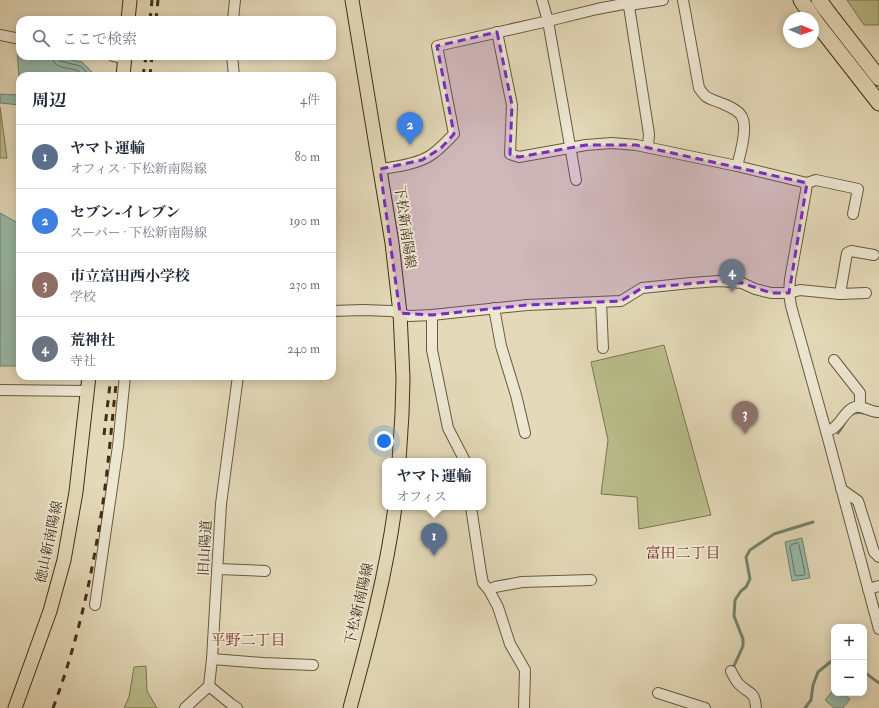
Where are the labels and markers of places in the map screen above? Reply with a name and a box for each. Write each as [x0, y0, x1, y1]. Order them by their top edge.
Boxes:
pin: 2 [397, 112, 423, 145]
pin: 4 [719, 259, 745, 292]
pin: 3 [732, 401, 758, 434]
pin: 1 [421, 523, 447, 556]

